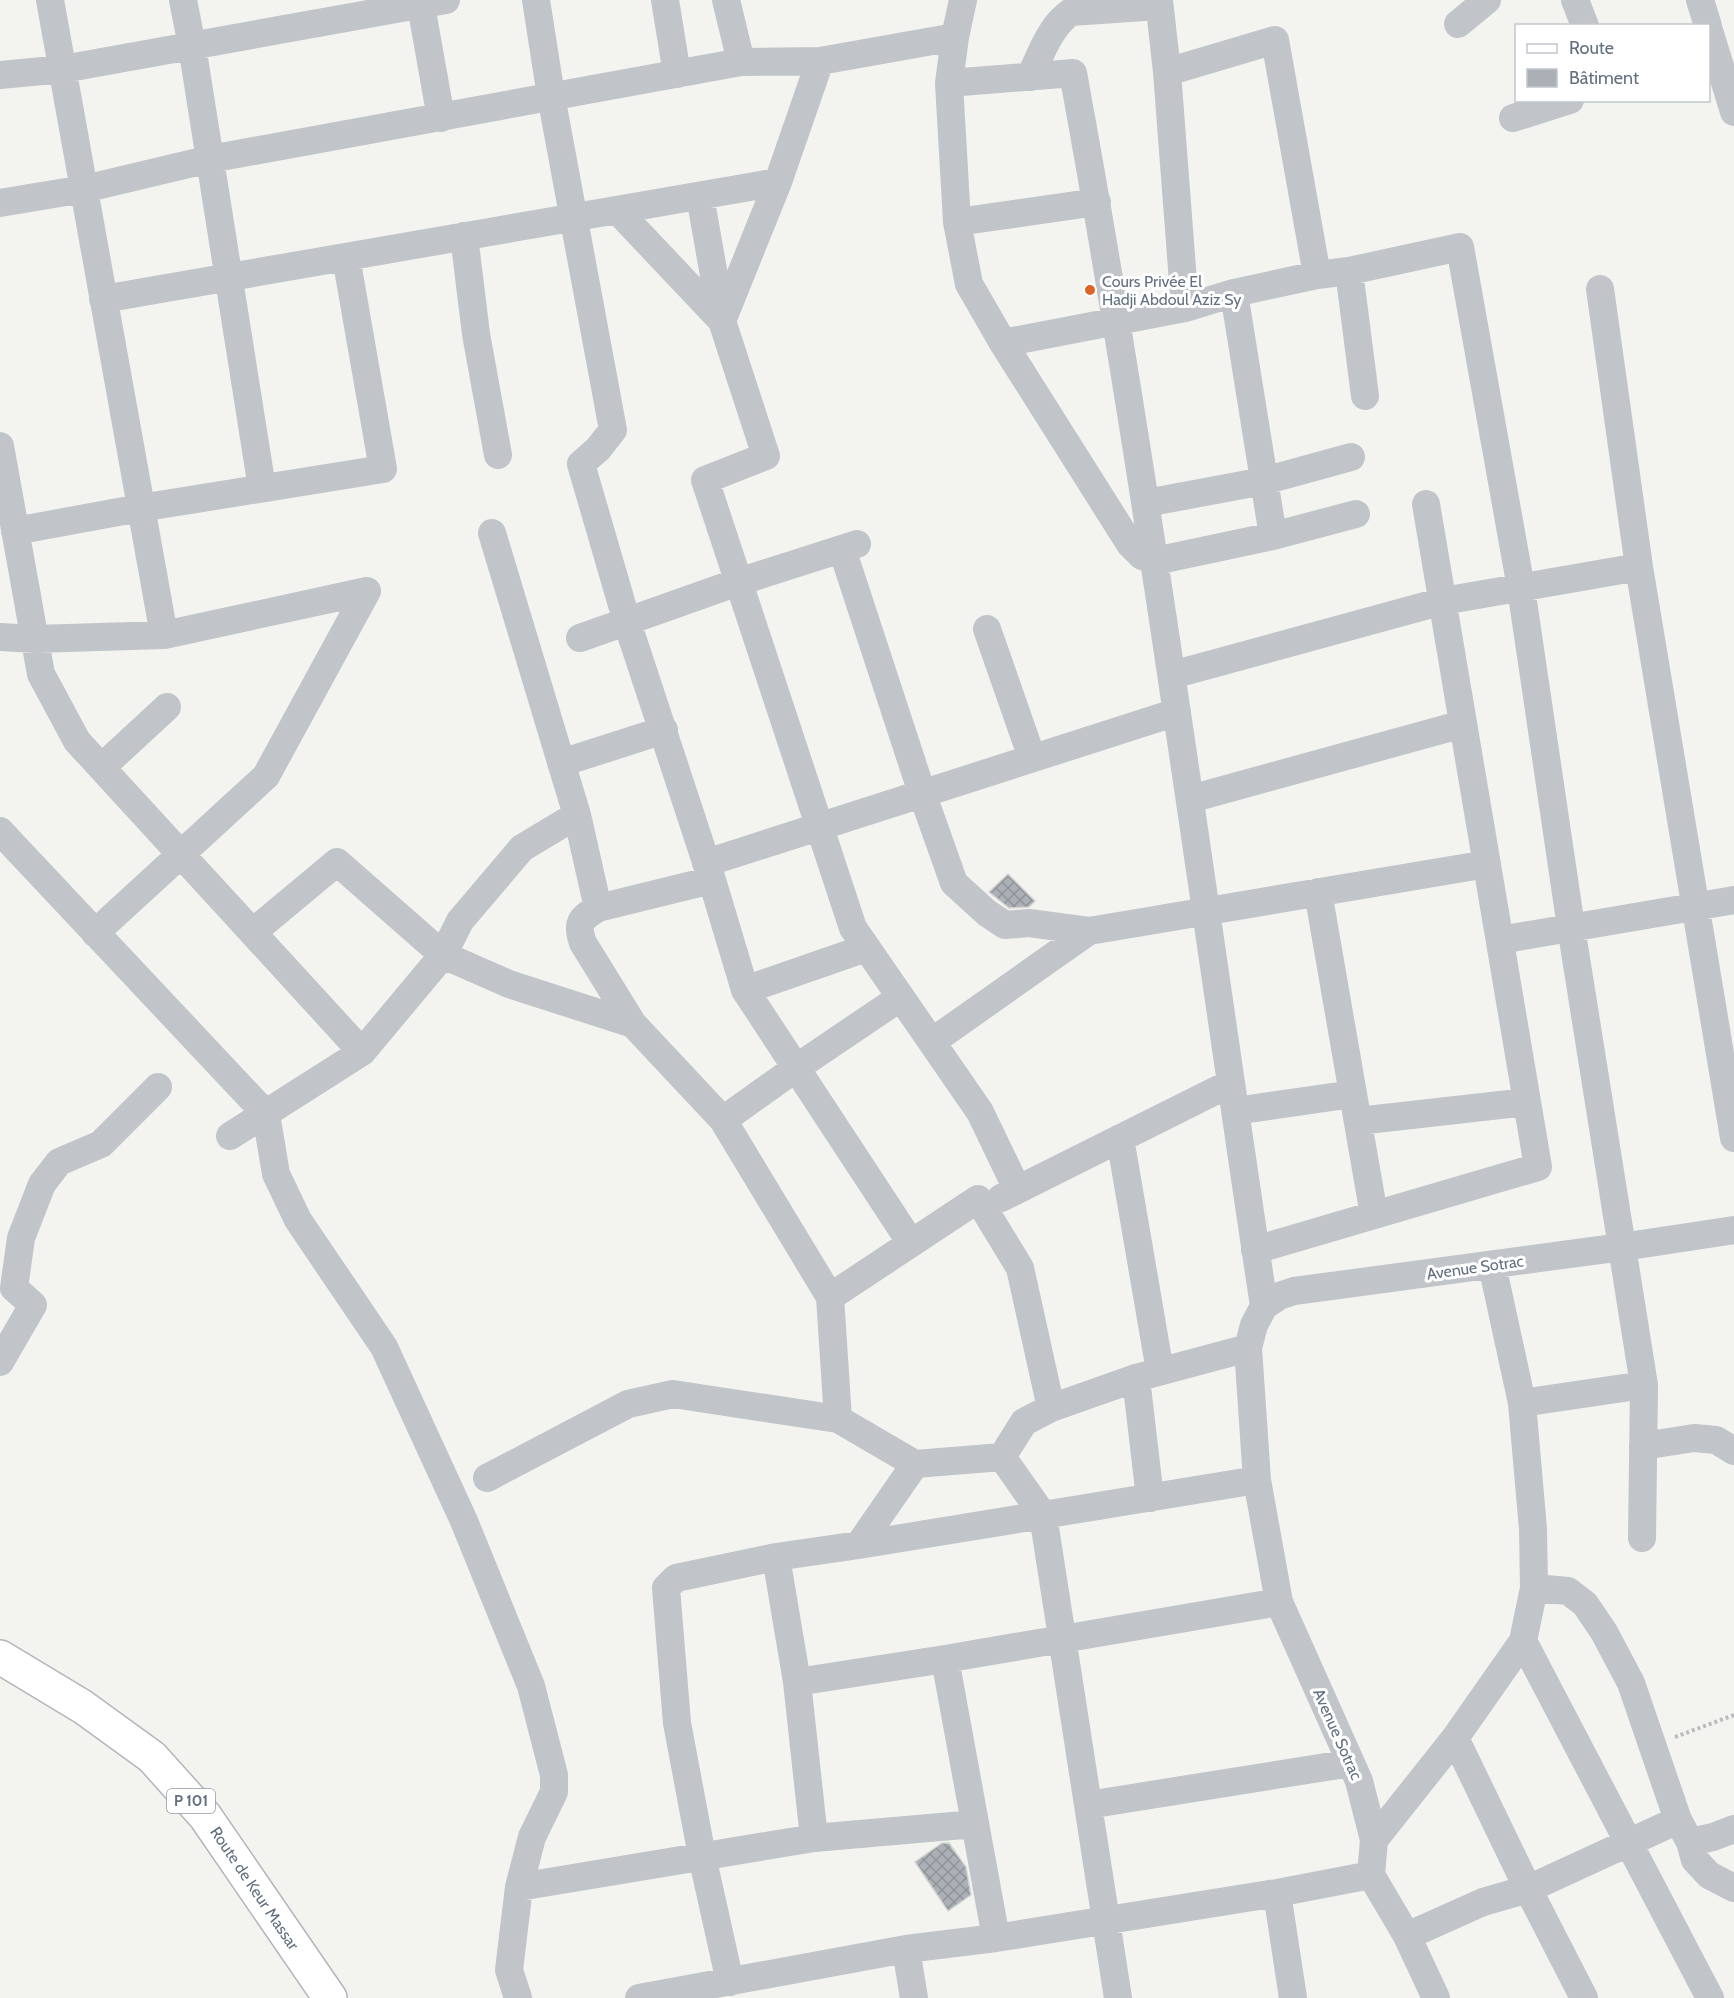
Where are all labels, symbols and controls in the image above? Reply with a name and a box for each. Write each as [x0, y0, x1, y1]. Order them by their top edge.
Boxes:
legend [1515, 24, 1710, 102]
text: Route [1569, 37, 1614, 59]
text: Bâtiment [1569, 67, 1639, 89]
place label: Cours Privée El Hadji Abdoul Aziz Sy [1102, 272, 1241, 309]
marker: Cours Privée El Hadji Abdoul Aziz Sy [1083, 283, 1097, 297]
street label: Avenue Sotrac [1425, 1251, 1525, 1284]
street label: Avenue Sotrac [1309, 1686, 1366, 1783]
road number: P 101 [167, 1789, 215, 1813]
street label: Route de Keur Massar [206, 1823, 303, 1954]

